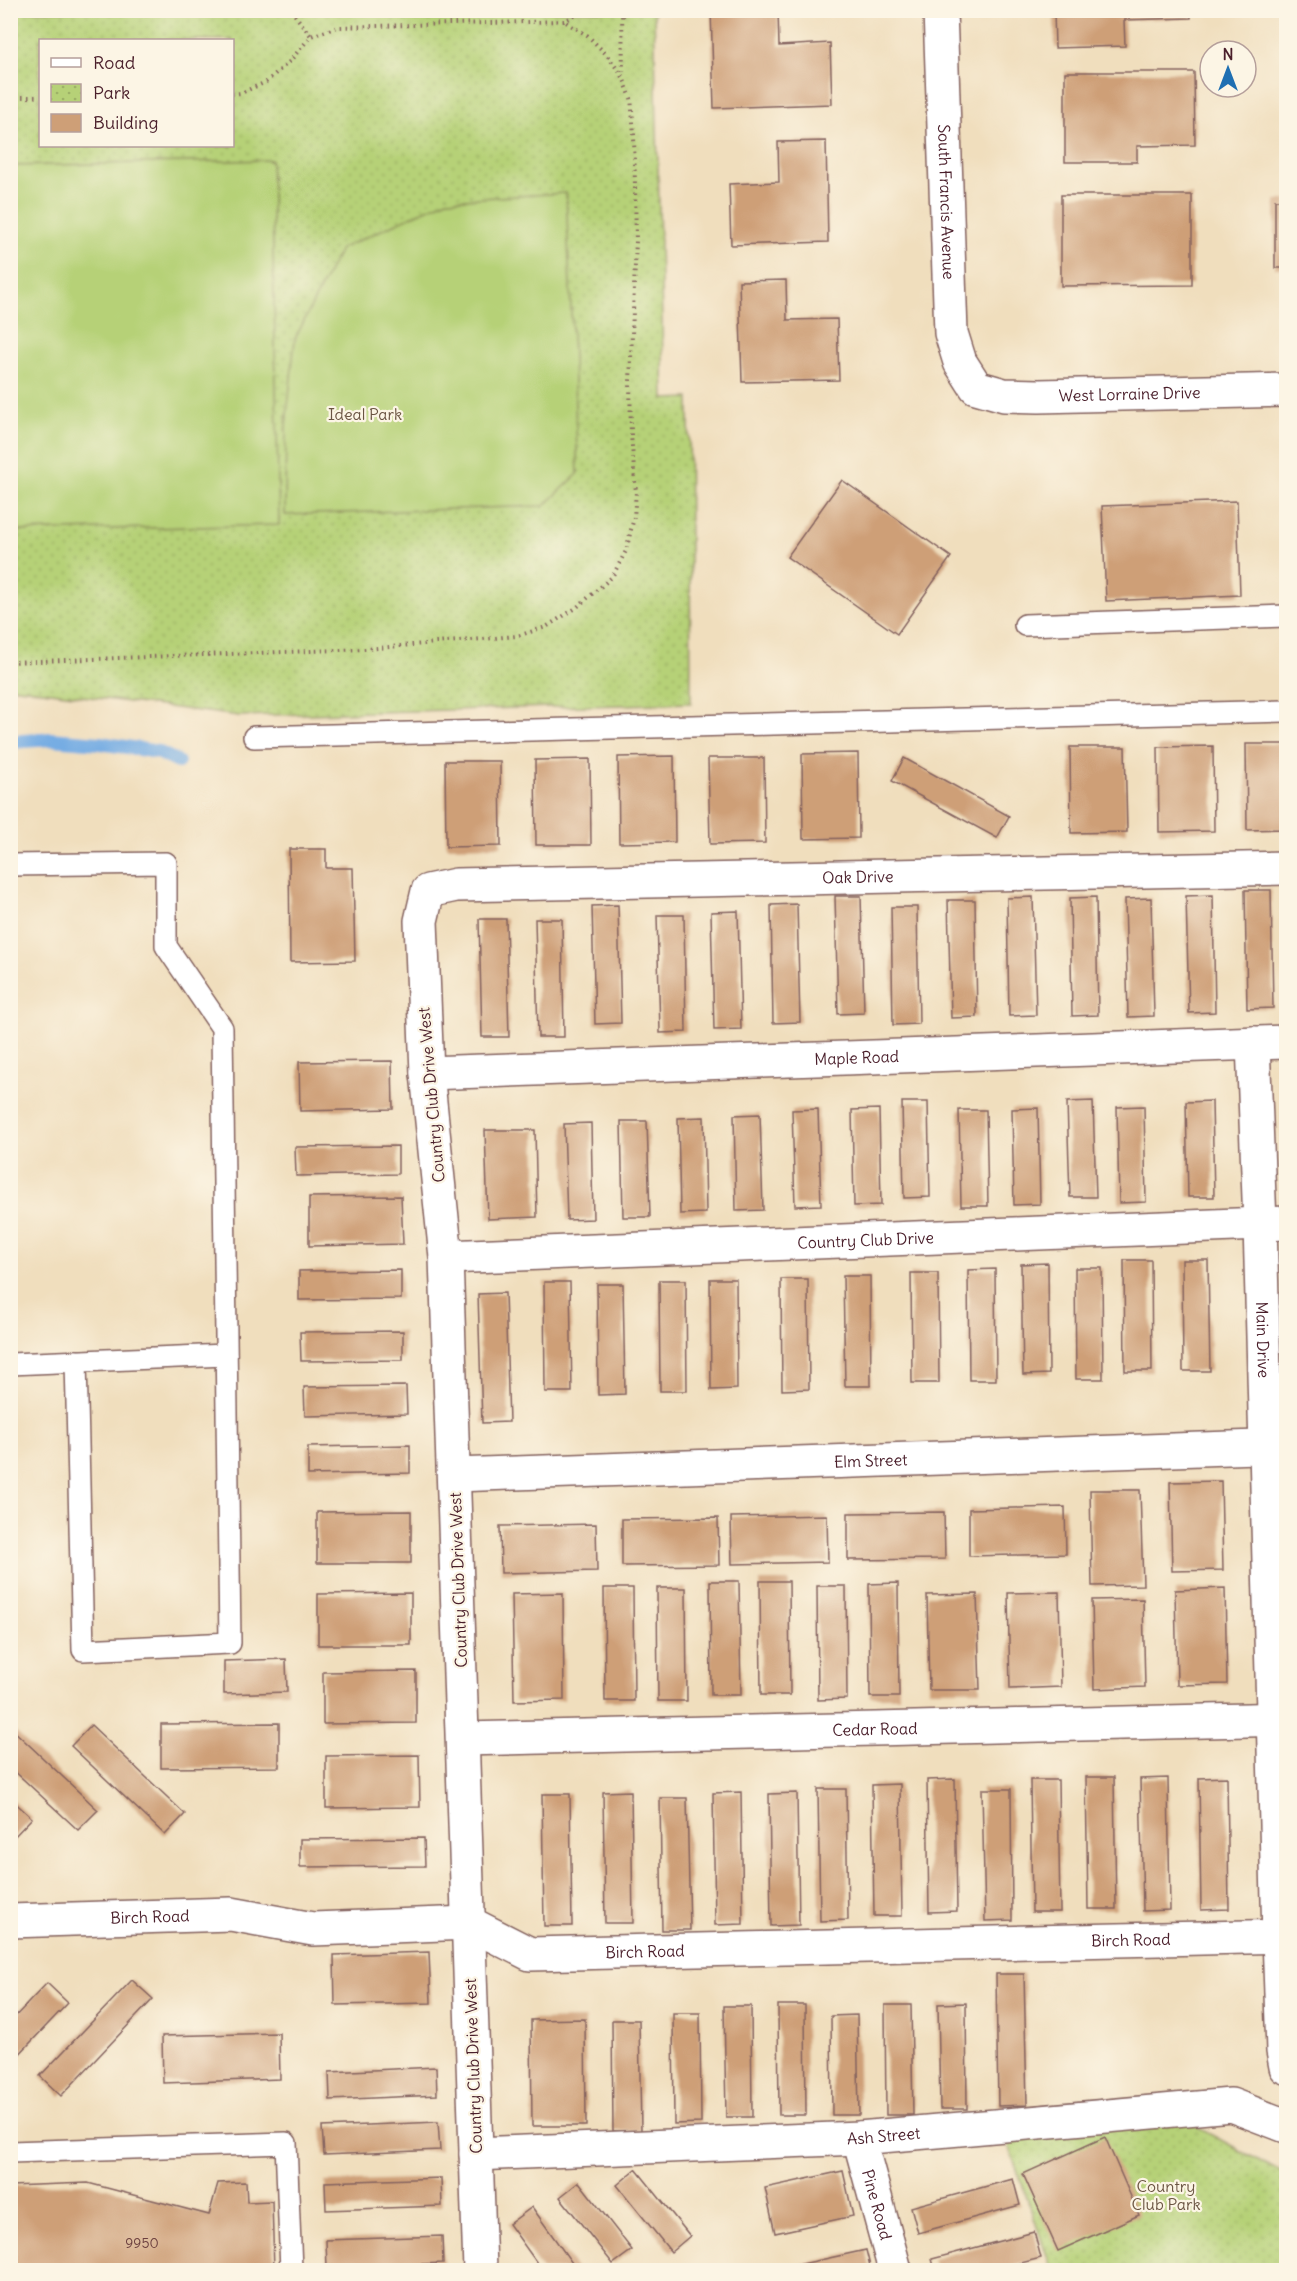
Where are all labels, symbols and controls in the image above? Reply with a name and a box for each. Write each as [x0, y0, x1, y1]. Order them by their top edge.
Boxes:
legend [39, 39, 234, 147]
north arrow [1198, 39, 1258, 99]
text: N [1222, 44, 1234, 64]
text: Road [93, 51, 136, 74]
text: Park [93, 81, 130, 104]
text: Building [93, 111, 158, 134]
street label: South Francis Avenue [934, 124, 959, 280]
street label: West Lorraine Drive [1058, 382, 1201, 406]
park label: Ideal Park [328, 404, 402, 424]
street label: Oak Drive [822, 866, 894, 887]
street label: Country Club Drive West [413, 1006, 449, 1183]
street label: Maple Road [814, 1046, 899, 1069]
street label: Country Club Drive [797, 1227, 934, 1253]
street label: Main Drive [1252, 1301, 1274, 1378]
street label: Elm Street [834, 1449, 908, 1472]
street label: Country Club Drive West [445, 1491, 471, 1668]
street label: Cedar Road [832, 1718, 918, 1740]
street label: Birch Road [110, 1905, 190, 1928]
street label: Birch Road [1091, 1929, 1171, 1951]
street label: Birch Road [605, 1940, 685, 1962]
street label: Country Club Drive West [460, 1977, 486, 2154]
street label: Ash Street [847, 2123, 922, 2148]
street label: Pine Road [858, 2167, 896, 2242]
park label: Country Club Park [1131, 2176, 1201, 2214]
house number: 9950 [125, 2234, 159, 2252]

